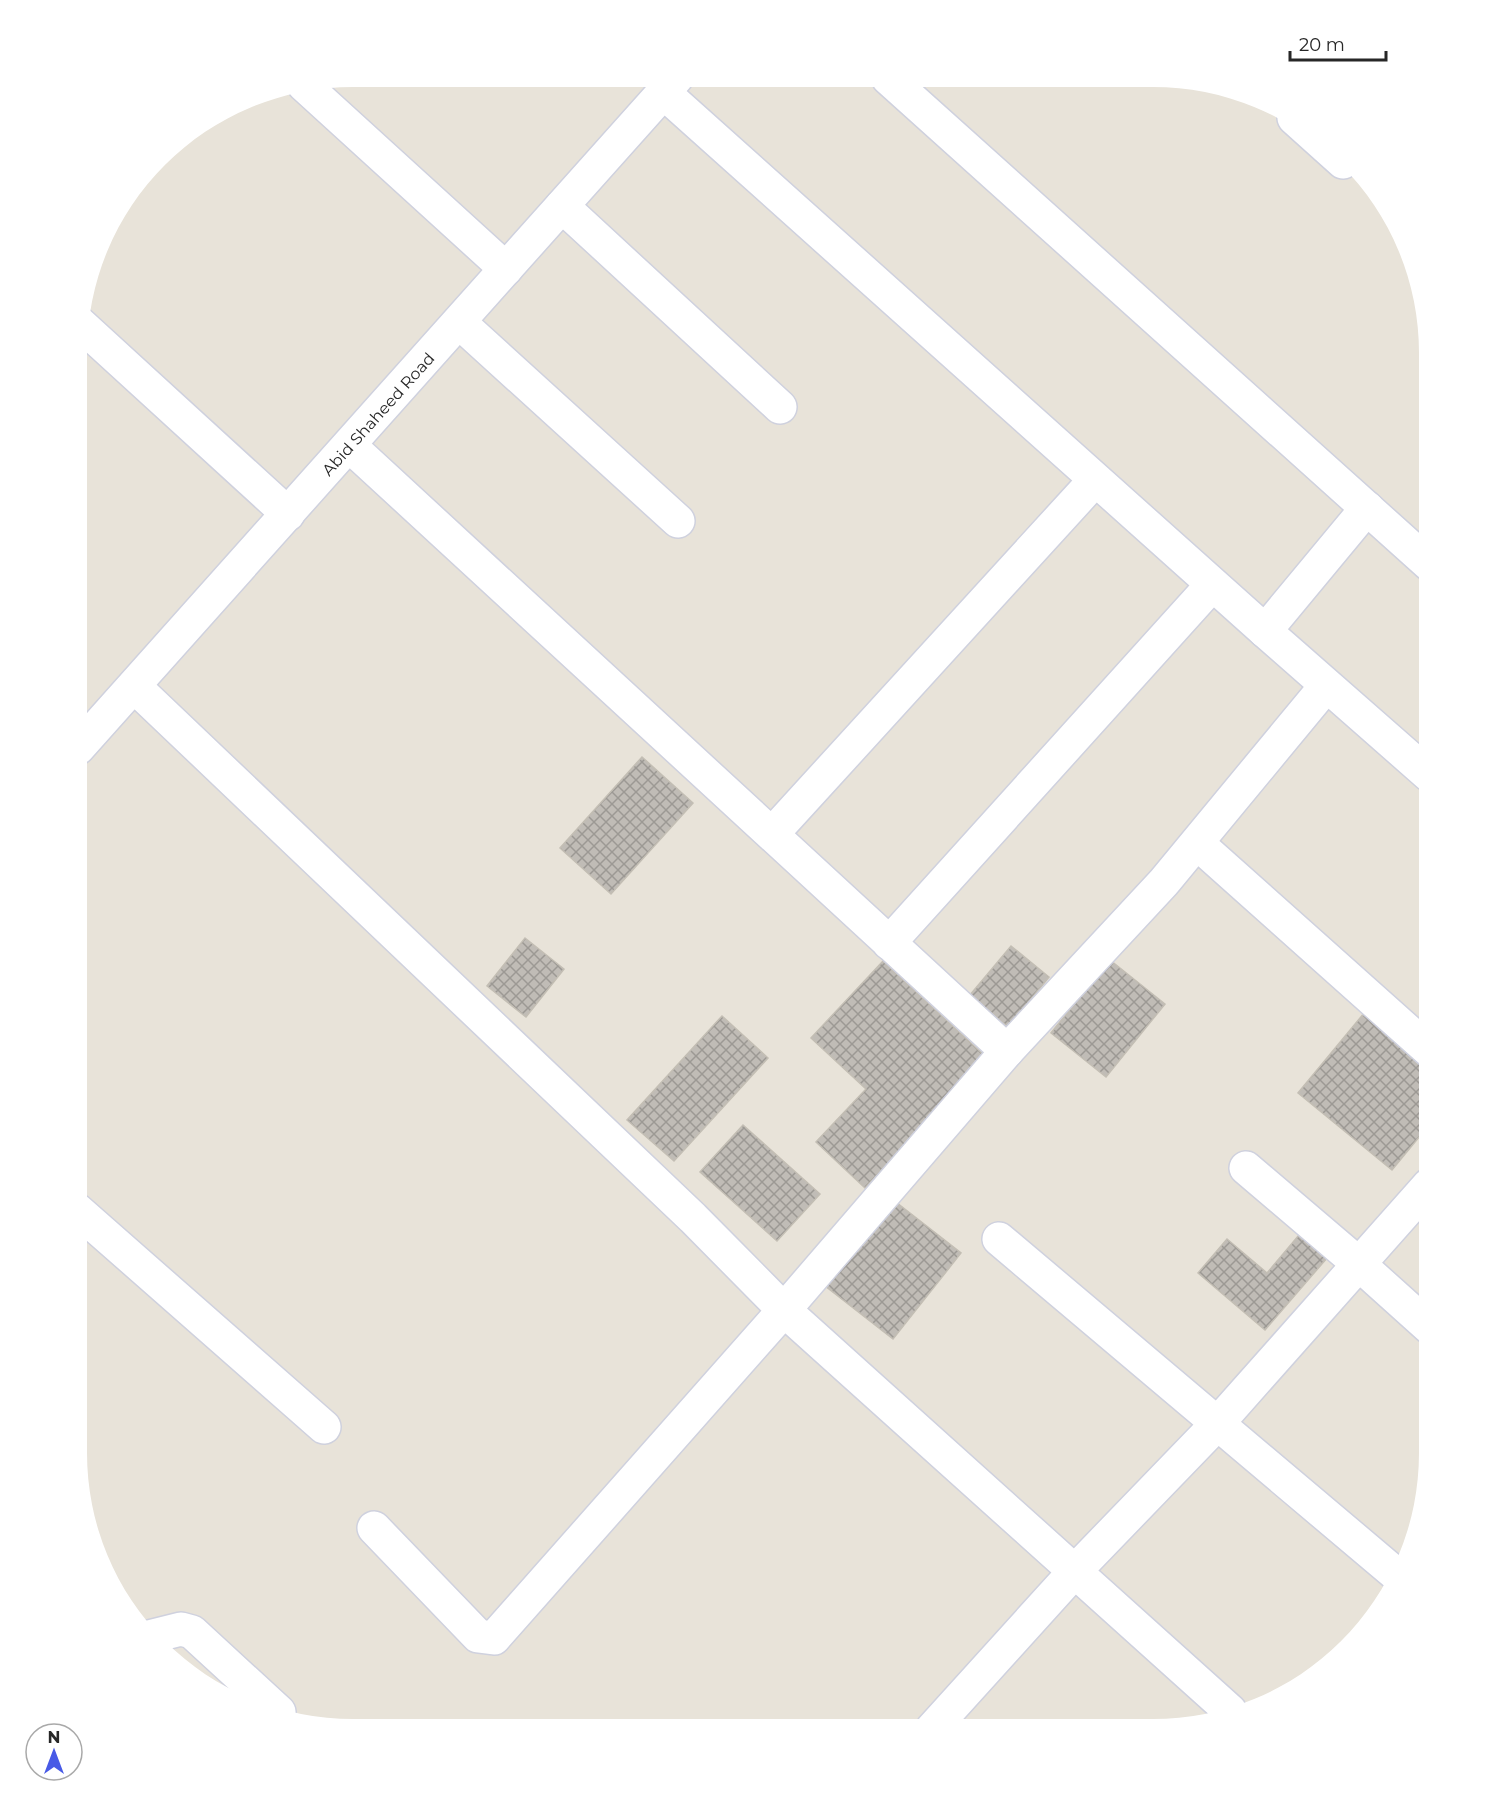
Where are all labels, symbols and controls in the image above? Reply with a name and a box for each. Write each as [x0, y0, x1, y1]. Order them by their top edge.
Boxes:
scale bar [1290, 24, 1386, 62]
text: 20 m [1299, 34, 1345, 56]
street label: Abid Shaheed Road [318, 349, 439, 480]
north arrow [24, 1722, 84, 1782]
text: N [48, 1728, 60, 1747]

